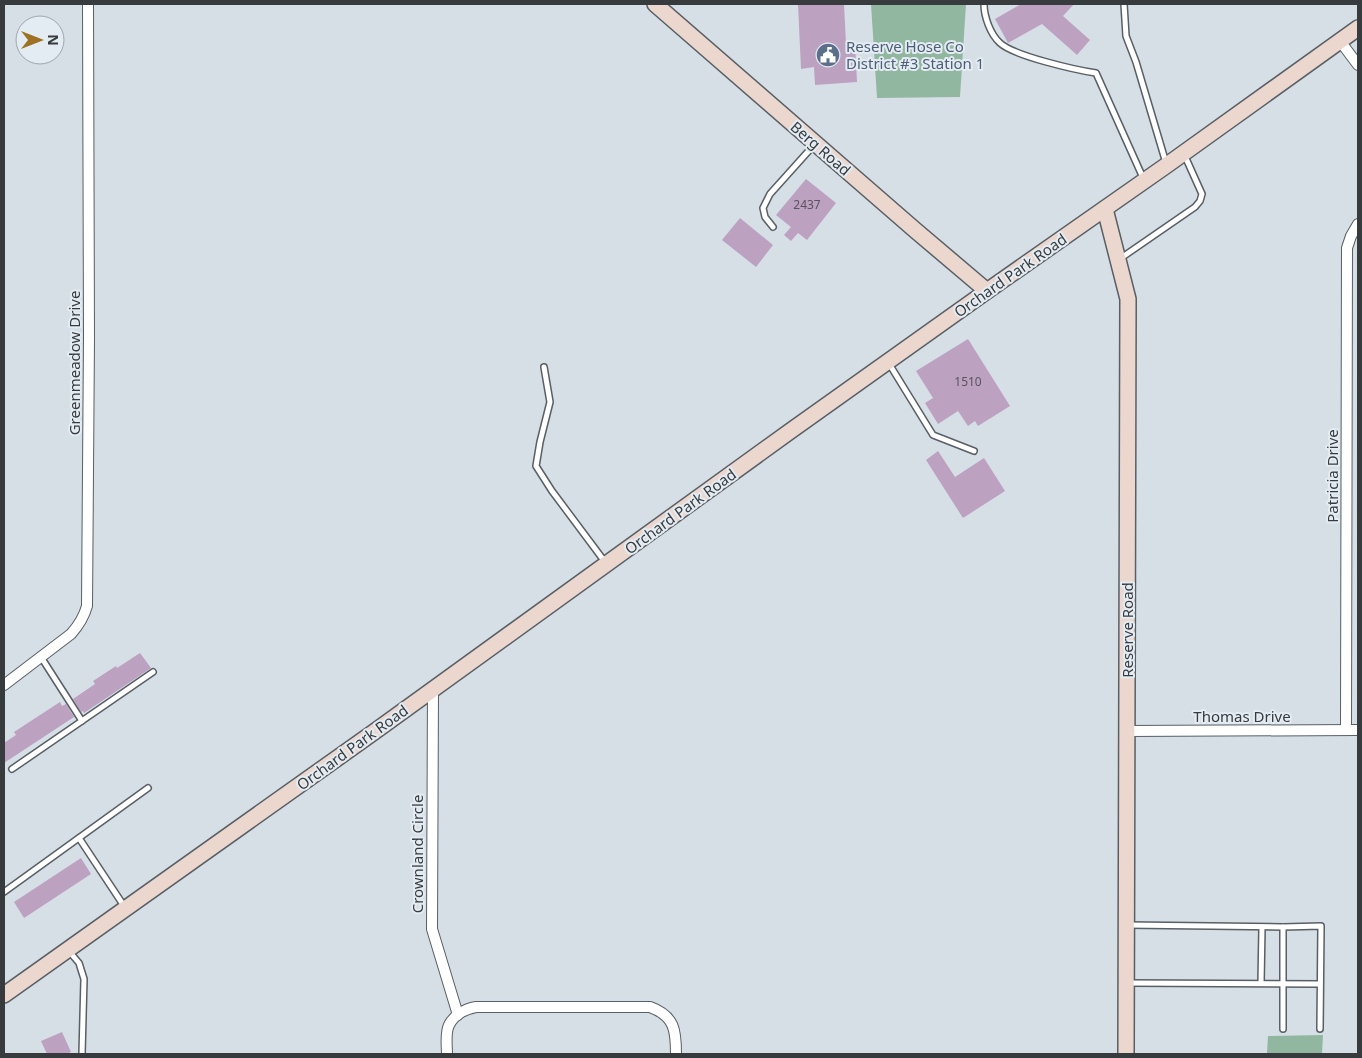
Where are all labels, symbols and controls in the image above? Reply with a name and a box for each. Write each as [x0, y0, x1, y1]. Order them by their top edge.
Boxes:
north arrow [15, 15, 65, 65]
text: N [44, 34, 63, 46]
place label: Reserve Hose Co District #3 Station 1 [846, 36, 984, 73]
public building icon: Reserve Hose Co District #3 Station 1 [815, 42, 841, 68]
street label: Berg Road [787, 116, 855, 180]
house number: 2437 [793, 196, 821, 213]
street label: Orchard Park Road [950, 229, 1070, 321]
street label: Greenmeadow Drive [64, 291, 84, 435]
house number: 1510 [954, 373, 982, 390]
street label: Patricia Drive [1322, 429, 1342, 523]
street label: Orchard Park Road [620, 464, 740, 558]
street label: Reserve Road [1117, 582, 1137, 678]
street label: Orchard Park Road [292, 700, 412, 794]
street label: Thomas Drive [1193, 706, 1291, 726]
street label: Crownland Circle [407, 795, 427, 913]

